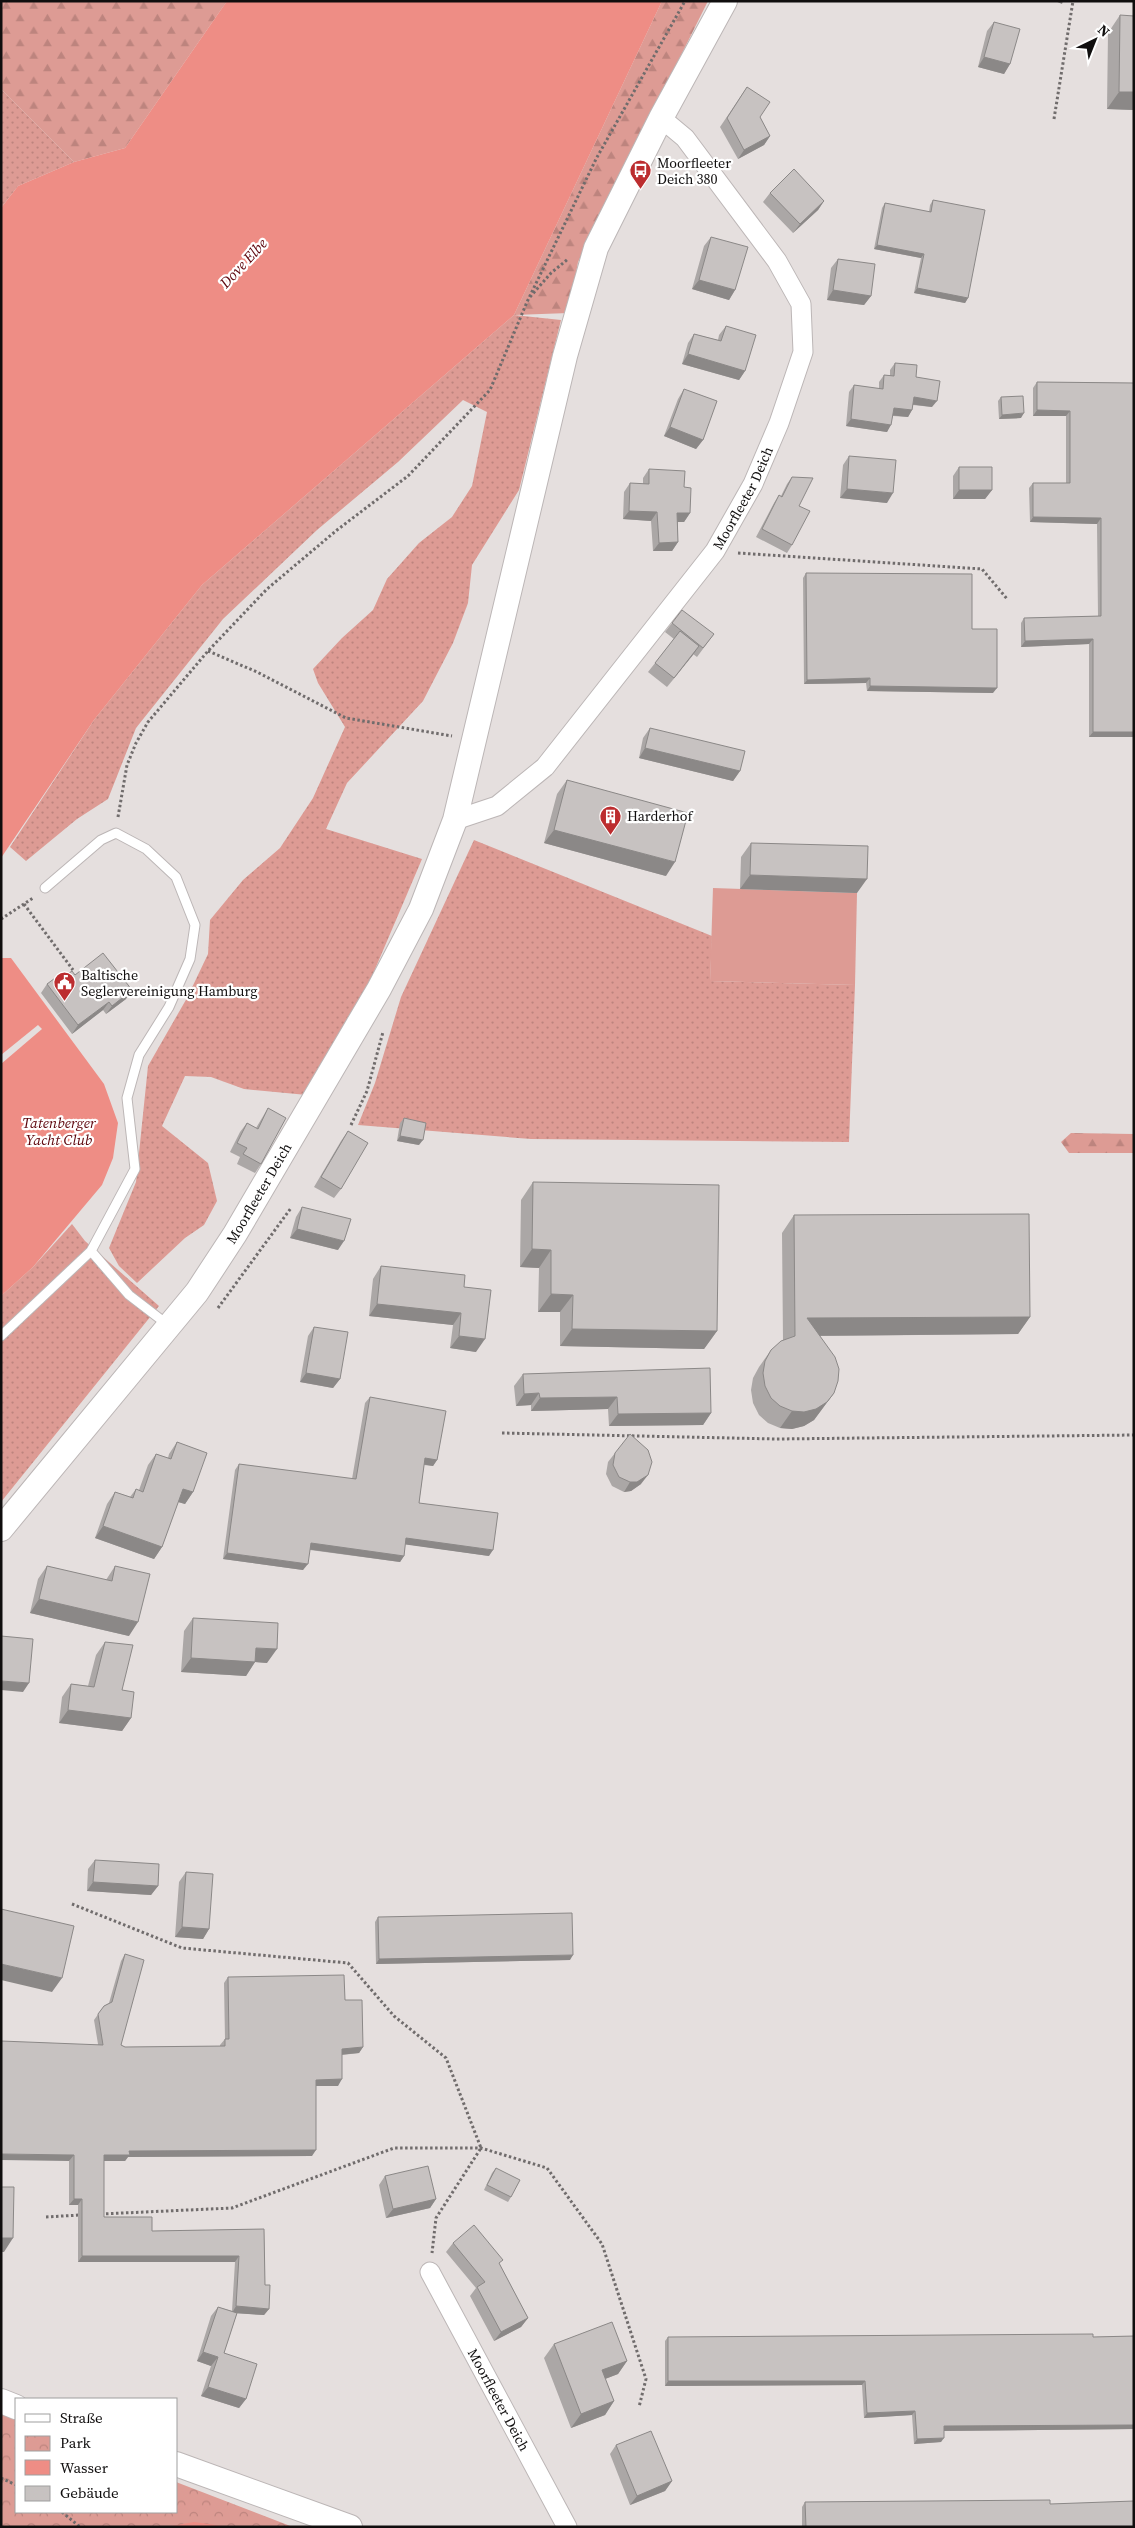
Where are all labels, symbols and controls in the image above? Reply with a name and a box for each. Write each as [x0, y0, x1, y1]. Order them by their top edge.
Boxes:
north arrow [1070, 15, 1120, 65]
text: N [1093, 20, 1114, 41]
place label: Moorfleeter Deich 380 [657, 153, 731, 189]
bus stop icon: Moorfleeter Deich 380 [629, 159, 653, 190]
water label: Dove Elbe [214, 233, 272, 293]
street label: Moorfleeter Deich [708, 443, 778, 553]
building icon: Harderhof [599, 804, 623, 835]
place label: Harderhof [627, 806, 694, 826]
place label: Baltische Seglervereinigung Hamburg [81, 965, 257, 1001]
public building icon: Baltische Seglervereinigung Hamburg [53, 971, 77, 1002]
water label: Tatenberger Yacht Club [22, 1112, 97, 1150]
street label: Moorfleeter Deich [221, 1139, 296, 1248]
street label: Moorfleeter Deich [463, 2345, 534, 2455]
legend [15, 2398, 178, 2513]
text: Straße [60, 2407, 103, 2428]
text: Park [60, 2432, 92, 2453]
text: Wasser [60, 2457, 109, 2478]
text: Gebäude [60, 2482, 119, 2503]

